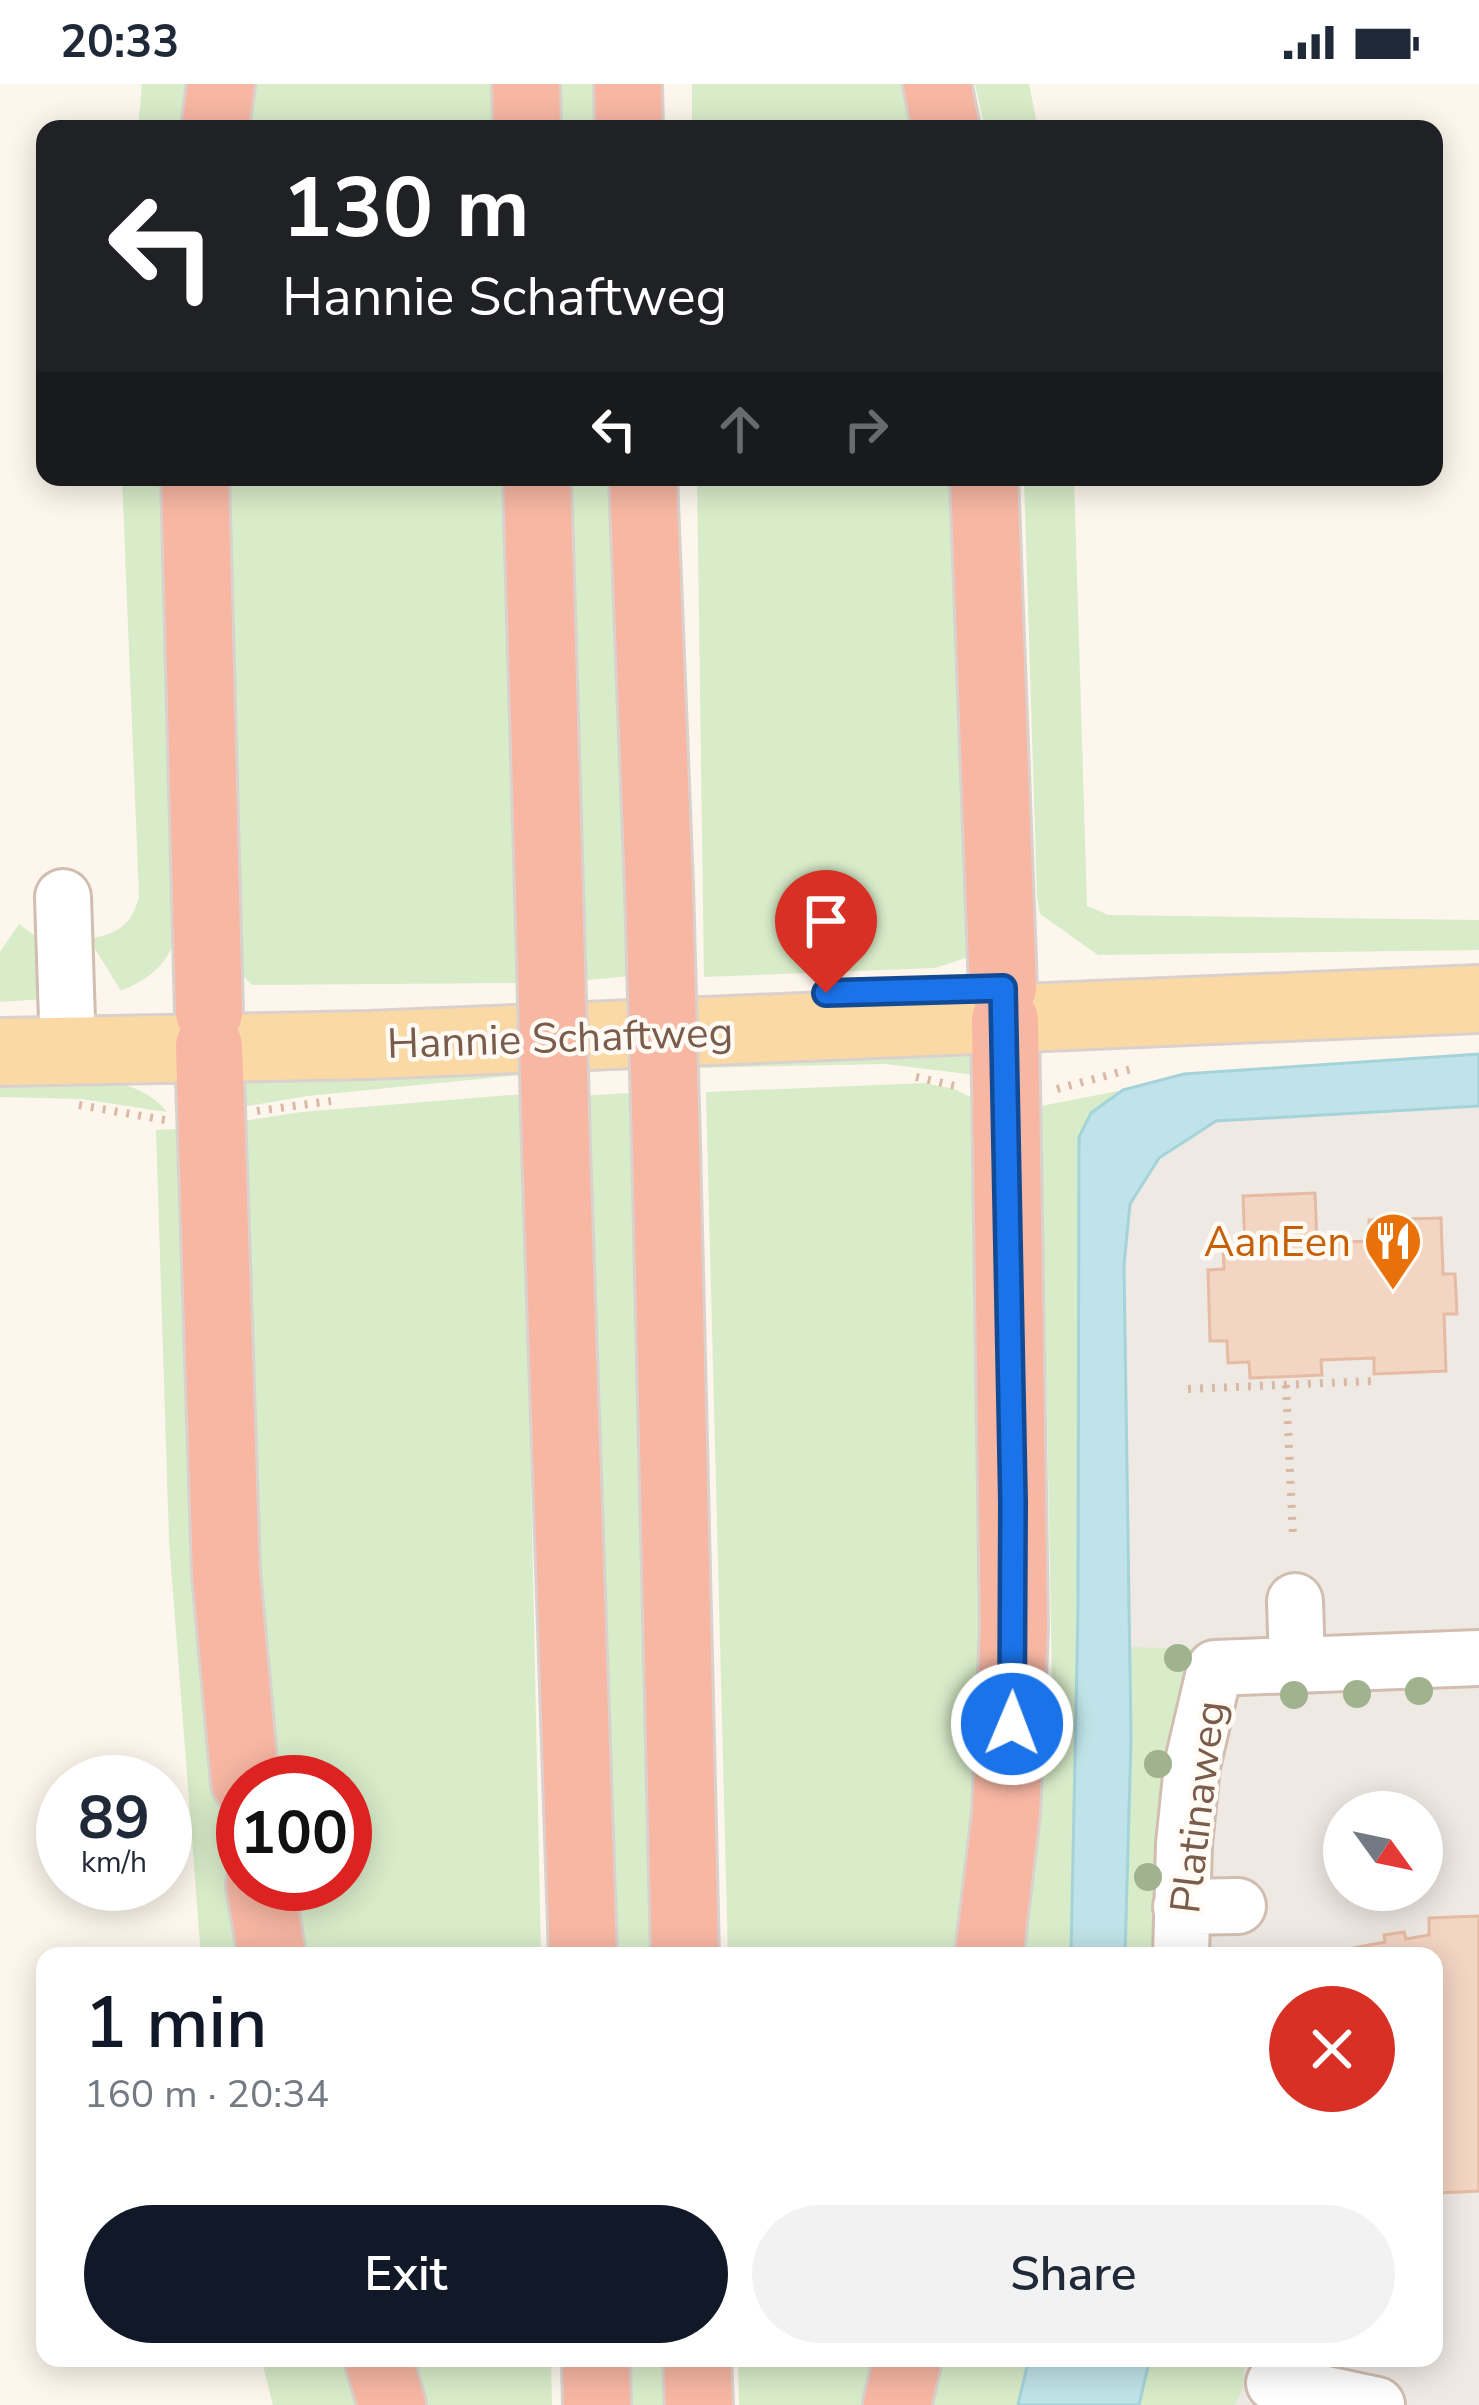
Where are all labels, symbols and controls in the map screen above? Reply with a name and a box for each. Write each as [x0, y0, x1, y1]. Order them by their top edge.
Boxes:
text: 20:33 [60, 12, 179, 73]
text: 130 m [282, 151, 530, 266]
icon: left [84, 168, 240, 324]
text: Hannie Schaftweg [282, 260, 727, 334]
icon: left [581, 396, 647, 462]
icon: ahead [707, 396, 773, 462]
icon: right [833, 396, 899, 462]
pin [775, 870, 877, 993]
icon: arrive [793, 888, 859, 954]
street label: Hannie Schaftweg [386, 1004, 734, 1073]
restaurant icon: AanEen [1362, 1210, 1424, 1292]
place label: AanEen [1204, 1214, 1351, 1271]
position arrow [949, 1661, 1075, 1787]
street label: Platinaweg [1157, 1698, 1240, 1917]
speed limit sign: 100 [216, 1755, 372, 1911]
text: 89 [78, 1777, 150, 1859]
north arrow [1323, 1791, 1443, 1911]
map controls [1323, 1791, 1443, 1911]
text: km/h [81, 1842, 147, 1883]
text: 1 min [84, 1974, 267, 2072]
button: close [1269, 1986, 1395, 2112]
text: 160 m · 20:34 [84, 2068, 329, 2121]
button: Exit [84, 2205, 728, 2343]
button: Share [752, 2205, 1395, 2343]

